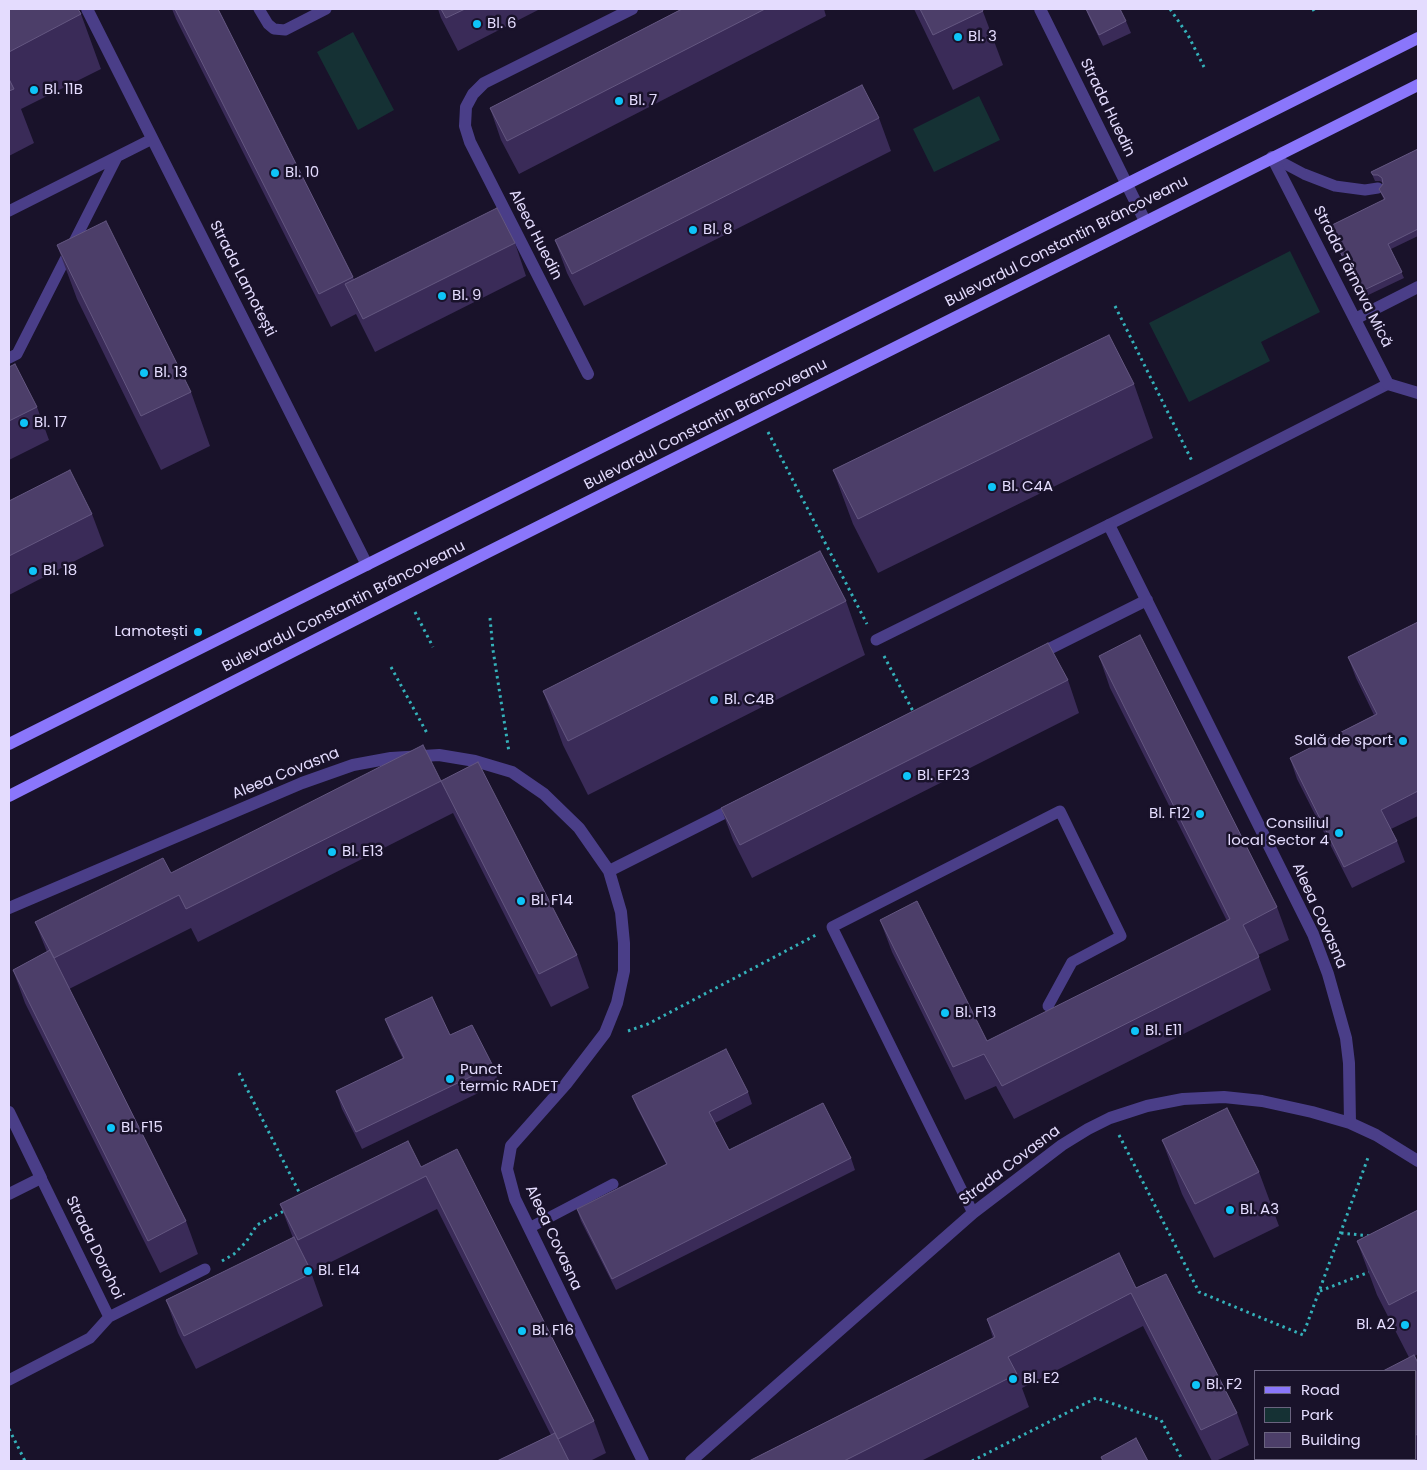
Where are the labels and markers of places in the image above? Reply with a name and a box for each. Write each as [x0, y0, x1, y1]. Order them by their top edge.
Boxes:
place label: Bl. 6 [487, 15, 517, 33]
marker: Bl. 6 [471, 18, 483, 30]
place label: Bl. 3 [968, 28, 997, 46]
marker: Bl. 3 [952, 31, 964, 43]
place label: Bl. 11B [44, 81, 83, 99]
marker: Bl. 11B [28, 84, 40, 96]
place label: Bl. 7 [629, 92, 657, 110]
marker: Bl. 7 [613, 95, 625, 107]
place label: Bl. 10 [285, 164, 319, 182]
marker: Bl. 10 [269, 167, 281, 179]
place label: Bl. 8 [703, 221, 733, 239]
marker: Bl. 8 [687, 224, 699, 236]
place label: Bl. 9 [452, 287, 481, 305]
marker: Bl. 9 [436, 290, 448, 302]
place label: Bl. 13 [154, 364, 188, 382]
marker: Bl. 13 [138, 367, 150, 379]
place label: Bl. 17 [34, 414, 67, 432]
marker: Bl. 17 [18, 417, 30, 429]
place label: Bl. C4A [1002, 478, 1053, 496]
marker: Bl. C4A [986, 481, 998, 493]
place label: Bl. 18 [43, 562, 77, 580]
marker: Bl. 18 [27, 565, 39, 577]
place label: Lamotești [115, 623, 188, 641]
marker: Lamotești [192, 626, 204, 638]
place label: Bl. C4B [724, 691, 774, 709]
marker: Bl. C4B [708, 694, 720, 706]
place label: Sală de sport [1294, 732, 1393, 750]
marker: Sală de sport [1397, 735, 1409, 747]
place label: Bl. EF23 [917, 767, 970, 785]
marker: Bl. EF23 [901, 770, 913, 782]
place label: Bl. F12 [1149, 805, 1190, 823]
marker: Bl. F12 [1194, 808, 1206, 820]
place label: Consiliul local Sector 4 [1227, 815, 1329, 850]
marker: Consiliul local Sector 4 [1333, 827, 1345, 839]
place label: Bl. E13 [342, 843, 383, 861]
marker: Bl. E13 [326, 846, 338, 858]
place label: Bl. F14 [531, 892, 573, 910]
marker: Bl. F14 [515, 895, 527, 907]
place label: Bl. F13 [955, 1004, 996, 1022]
marker: Bl. F13 [939, 1007, 951, 1019]
place label: Bl. E11 [1145, 1022, 1182, 1040]
marker: Bl. E11 [1129, 1025, 1141, 1037]
place label: Punct termic RADET [460, 1061, 558, 1096]
marker: Punct termic RADET [444, 1073, 456, 1085]
place label: Bl. F15 [121, 1119, 163, 1137]
marker: Bl. F15 [105, 1122, 117, 1134]
place label: Bl. A3 [1240, 1201, 1279, 1219]
marker: Bl. A3 [1224, 1204, 1236, 1216]
place label: Bl. E14 [318, 1262, 360, 1280]
marker: Bl. E14 [302, 1265, 314, 1277]
place label: Bl. A2 [1356, 1316, 1395, 1334]
marker: Bl. A2 [1399, 1319, 1411, 1331]
place label: Bl. F16 [532, 1322, 574, 1340]
marker: Bl. F16 [516, 1325, 528, 1337]
place label: Bl. E2 [1023, 1370, 1059, 1388]
marker: Bl. E2 [1007, 1373, 1019, 1385]
place label: Bl. F2 [1206, 1376, 1242, 1394]
marker: Bl. F2 [1190, 1379, 1202, 1391]

